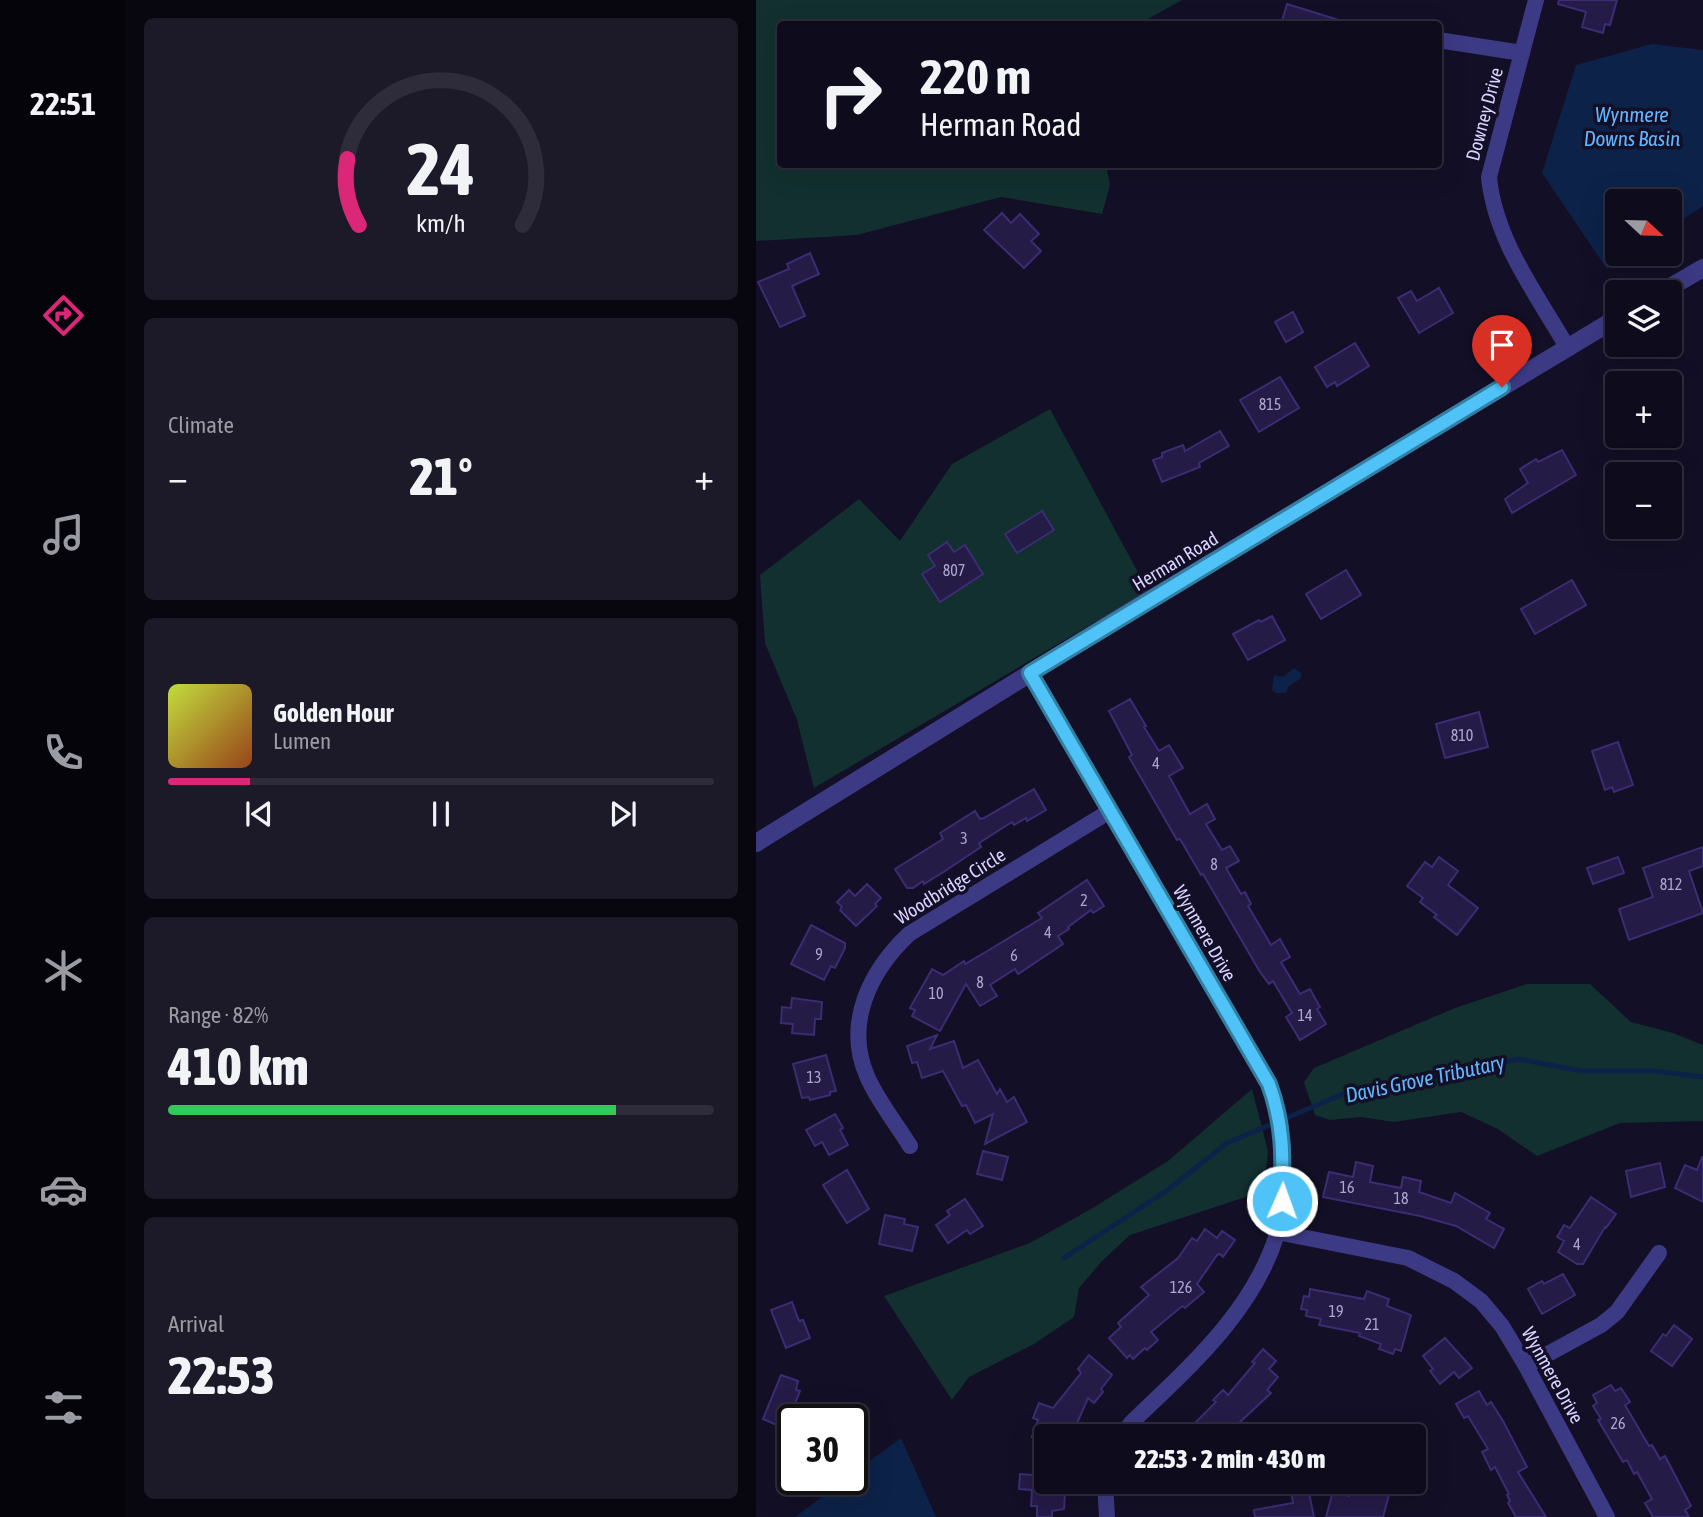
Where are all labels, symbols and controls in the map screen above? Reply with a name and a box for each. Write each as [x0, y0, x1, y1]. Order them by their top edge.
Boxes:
text: 220 m [920, 48, 1031, 104]
icon: right [805, 49, 896, 140]
street label: Downey Drive [1461, 65, 1507, 163]
text: 22:51 [30, 85, 96, 122]
water label: Wynmere Downs Basin [1584, 102, 1680, 150]
text: Herman Road [920, 106, 1081, 143]
text: 24 [407, 127, 475, 210]
north arrow [1605, 189, 1682, 266]
map controls [1605, 189, 1682, 539]
text: km/h [416, 209, 466, 237]
button: layers [1605, 280, 1682, 357]
icon: directions [39, 291, 88, 340]
pin [1472, 315, 1532, 387]
icon: arrive [1483, 326, 1521, 364]
button: + [1605, 371, 1682, 448]
house number: 815 [1259, 395, 1281, 413]
text: Climate [168, 412, 234, 438]
text: 21° [409, 446, 473, 506]
text: − [168, 455, 188, 498]
text: + [694, 455, 714, 498]
button: − [1605, 462, 1682, 539]
icon: music [39, 510, 88, 559]
street label: Herman Road [1128, 527, 1222, 595]
house number: 807 [943, 561, 965, 579]
text: Golden Hour [273, 698, 393, 728]
house number: 810 [1451, 726, 1473, 744]
icon: phone [39, 728, 88, 777]
text: Lumen [273, 728, 331, 754]
house number: 4 [1152, 754, 1160, 772]
icon: previous [240, 795, 278, 833]
icon: pause [422, 795, 460, 833]
icon: next [604, 795, 642, 833]
house number: 3 [960, 829, 968, 847]
street label: Woodbridge Circle [891, 843, 1009, 929]
house number: 8 [1210, 855, 1218, 873]
house number: 812 [1660, 875, 1682, 893]
street label: Wynmere Drive [1169, 881, 1241, 985]
house number: 2 [1080, 891, 1088, 909]
house number: 4 [1044, 923, 1052, 941]
house number: 9 [815, 945, 823, 963]
icon: climate [39, 946, 88, 995]
house number: 6 [1010, 946, 1018, 964]
house number: 8 [976, 973, 984, 991]
house number: 10 [928, 984, 944, 1002]
text: Range · 82% [168, 1002, 268, 1028]
house number: 14 [1297, 1006, 1313, 1024]
text: 410 km [168, 1036, 309, 1096]
water label: Davis Grove Tributary [1343, 1049, 1507, 1107]
house number: 13 [806, 1068, 822, 1086]
position arrow [1245, 1164, 1319, 1238]
icon: car [39, 1165, 88, 1214]
house number: 16 [1339, 1178, 1355, 1196]
house number: 18 [1393, 1189, 1409, 1207]
house number: 4 [1573, 1235, 1581, 1253]
house number: 126 [1170, 1278, 1192, 1296]
house number: 19 [1328, 1302, 1344, 1320]
text: Arrival [168, 1311, 224, 1337]
house number: 21 [1364, 1315, 1380, 1333]
street label: Wynmere Drive [1517, 1323, 1589, 1427]
text: 22:53 [168, 1345, 275, 1405]
icon: filters [39, 1383, 88, 1432]
speed limit sign: 30 [777, 1404, 868, 1495]
house number: 26 [1610, 1414, 1626, 1432]
text: 22:53 · 2 min · 430 m [1135, 1444, 1325, 1474]

